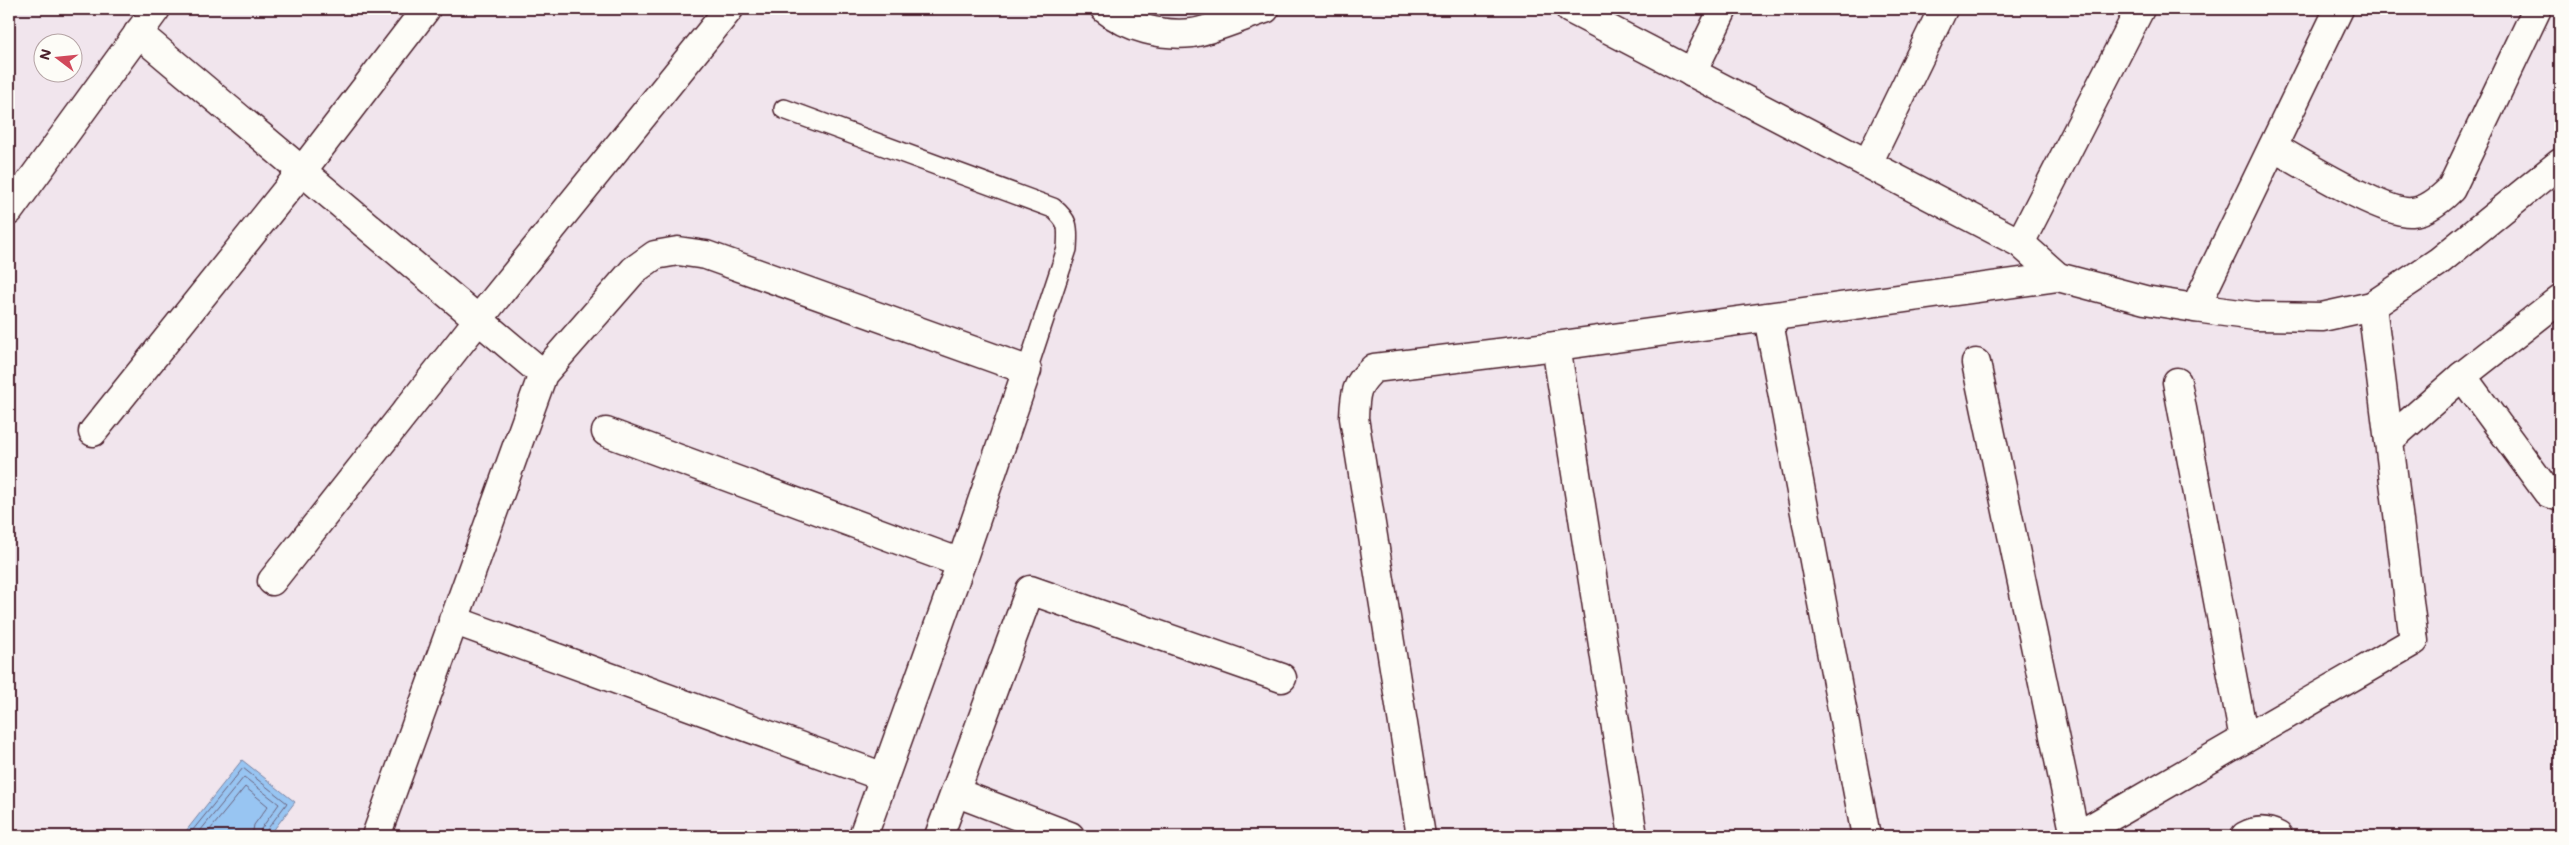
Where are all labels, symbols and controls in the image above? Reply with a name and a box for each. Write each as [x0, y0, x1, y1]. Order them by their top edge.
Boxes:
north arrow [32, 32, 82, 82]
text: N [34, 47, 56, 62]

